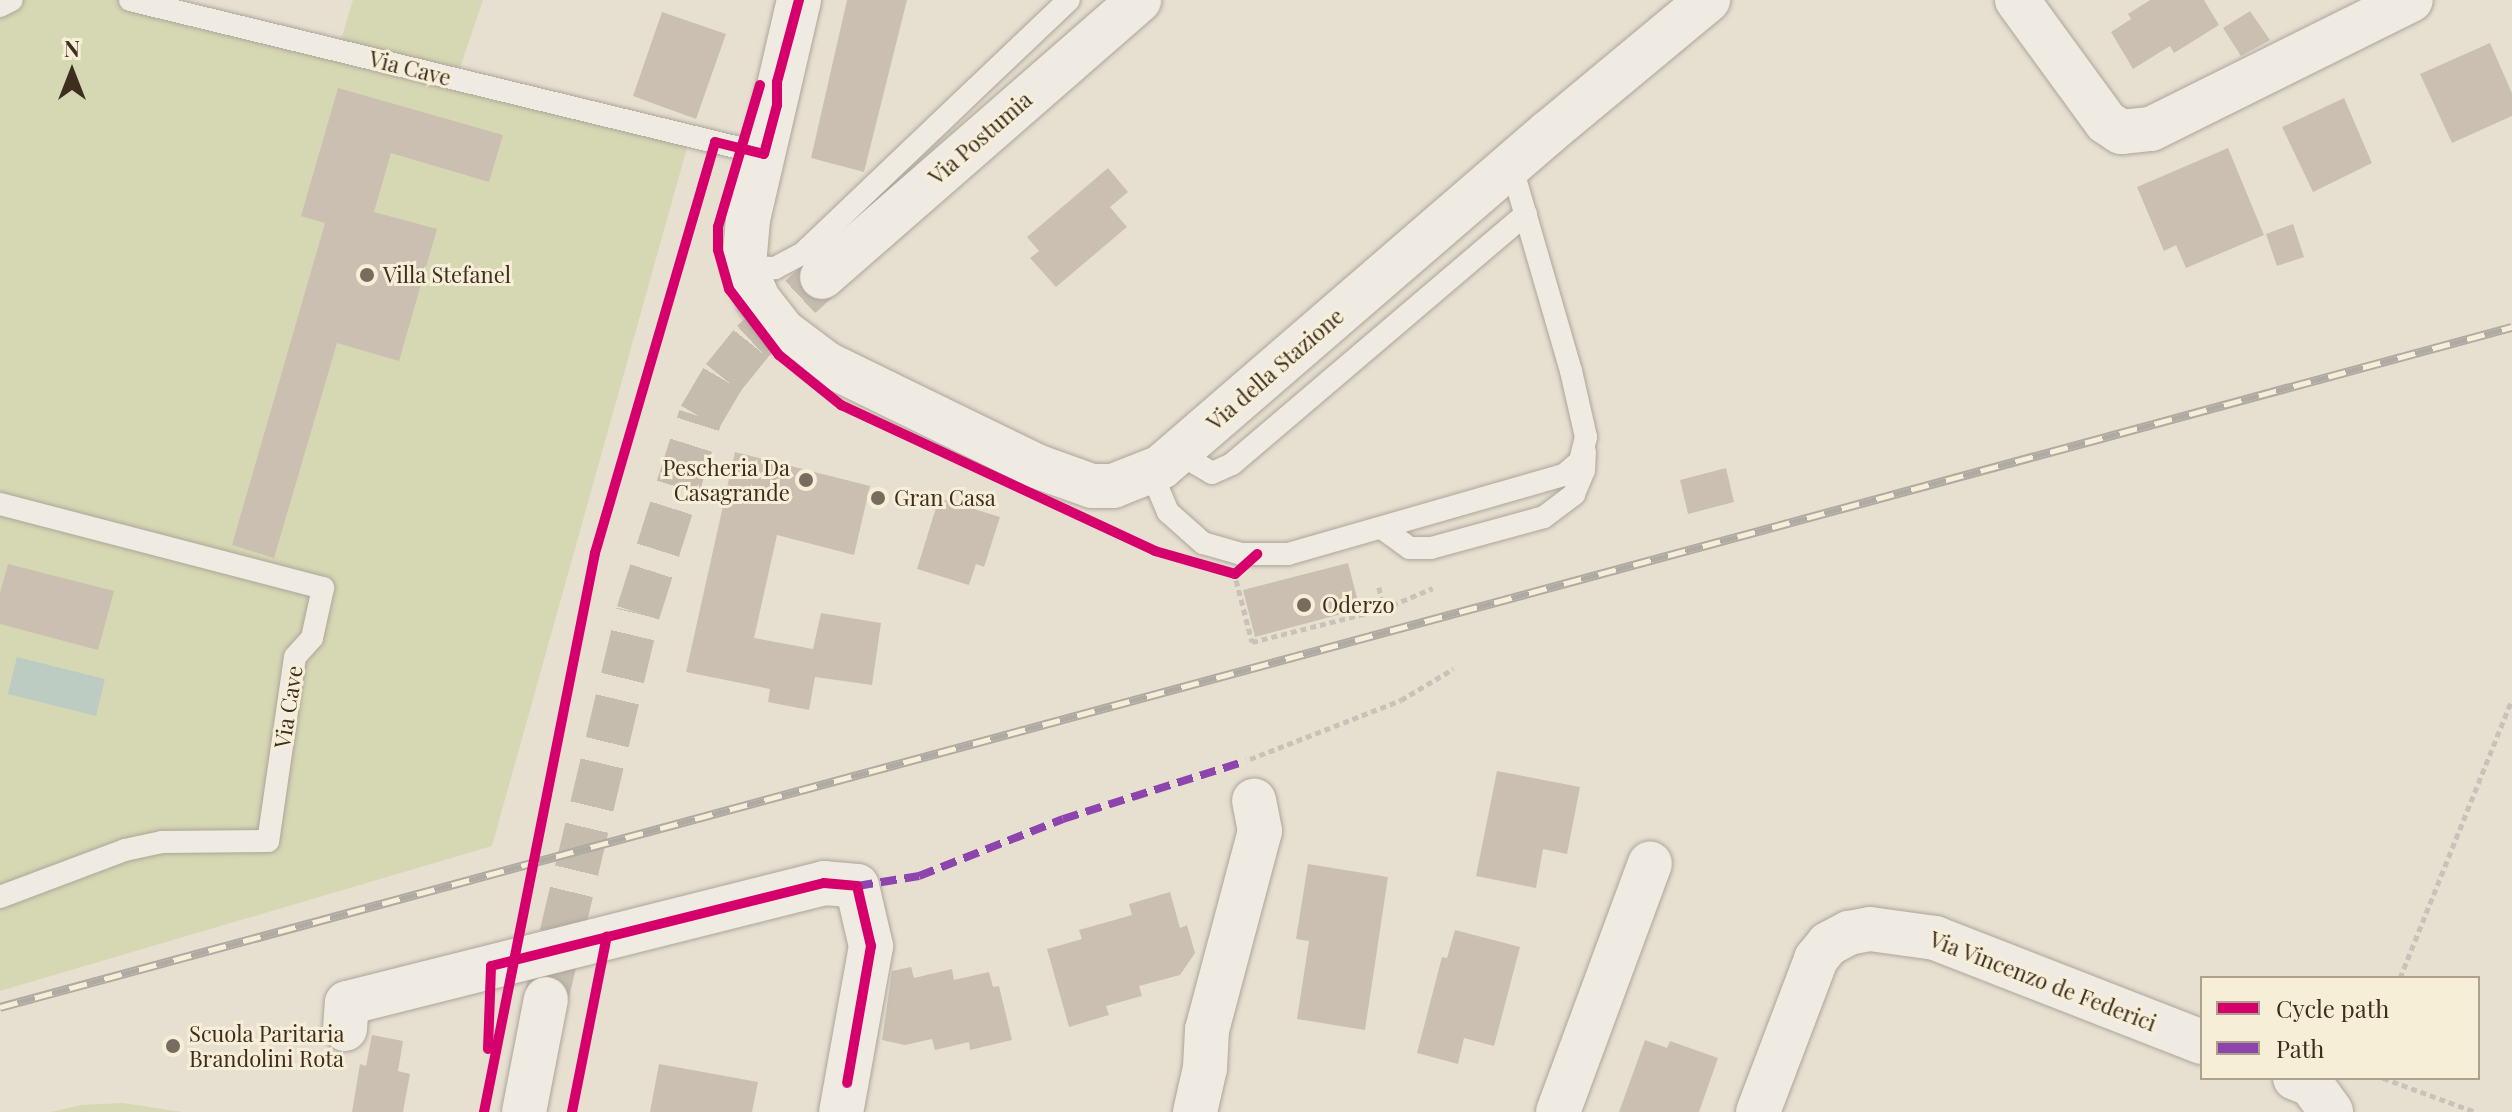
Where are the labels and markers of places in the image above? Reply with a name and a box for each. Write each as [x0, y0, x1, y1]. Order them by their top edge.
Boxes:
place label: Villa Stefanel [383, 262, 511, 288]
marker: Villa Stefanel [358, 266, 376, 284]
place label: Pescheria Da Casagrande [662, 454, 790, 506]
marker: Pescheria Da Casagrande [797, 471, 815, 489]
place label: Gran Casa [894, 485, 996, 511]
marker: Gran Casa [869, 489, 887, 507]
place label: Oderzo [1322, 592, 1395, 618]
marker: Oderzo [1293, 594, 1315, 616]
place label: Scuola Paritaria Brandolini Rota [189, 1020, 345, 1072]
marker: Scuola Paritaria Brandolini Rota [164, 1037, 182, 1055]

